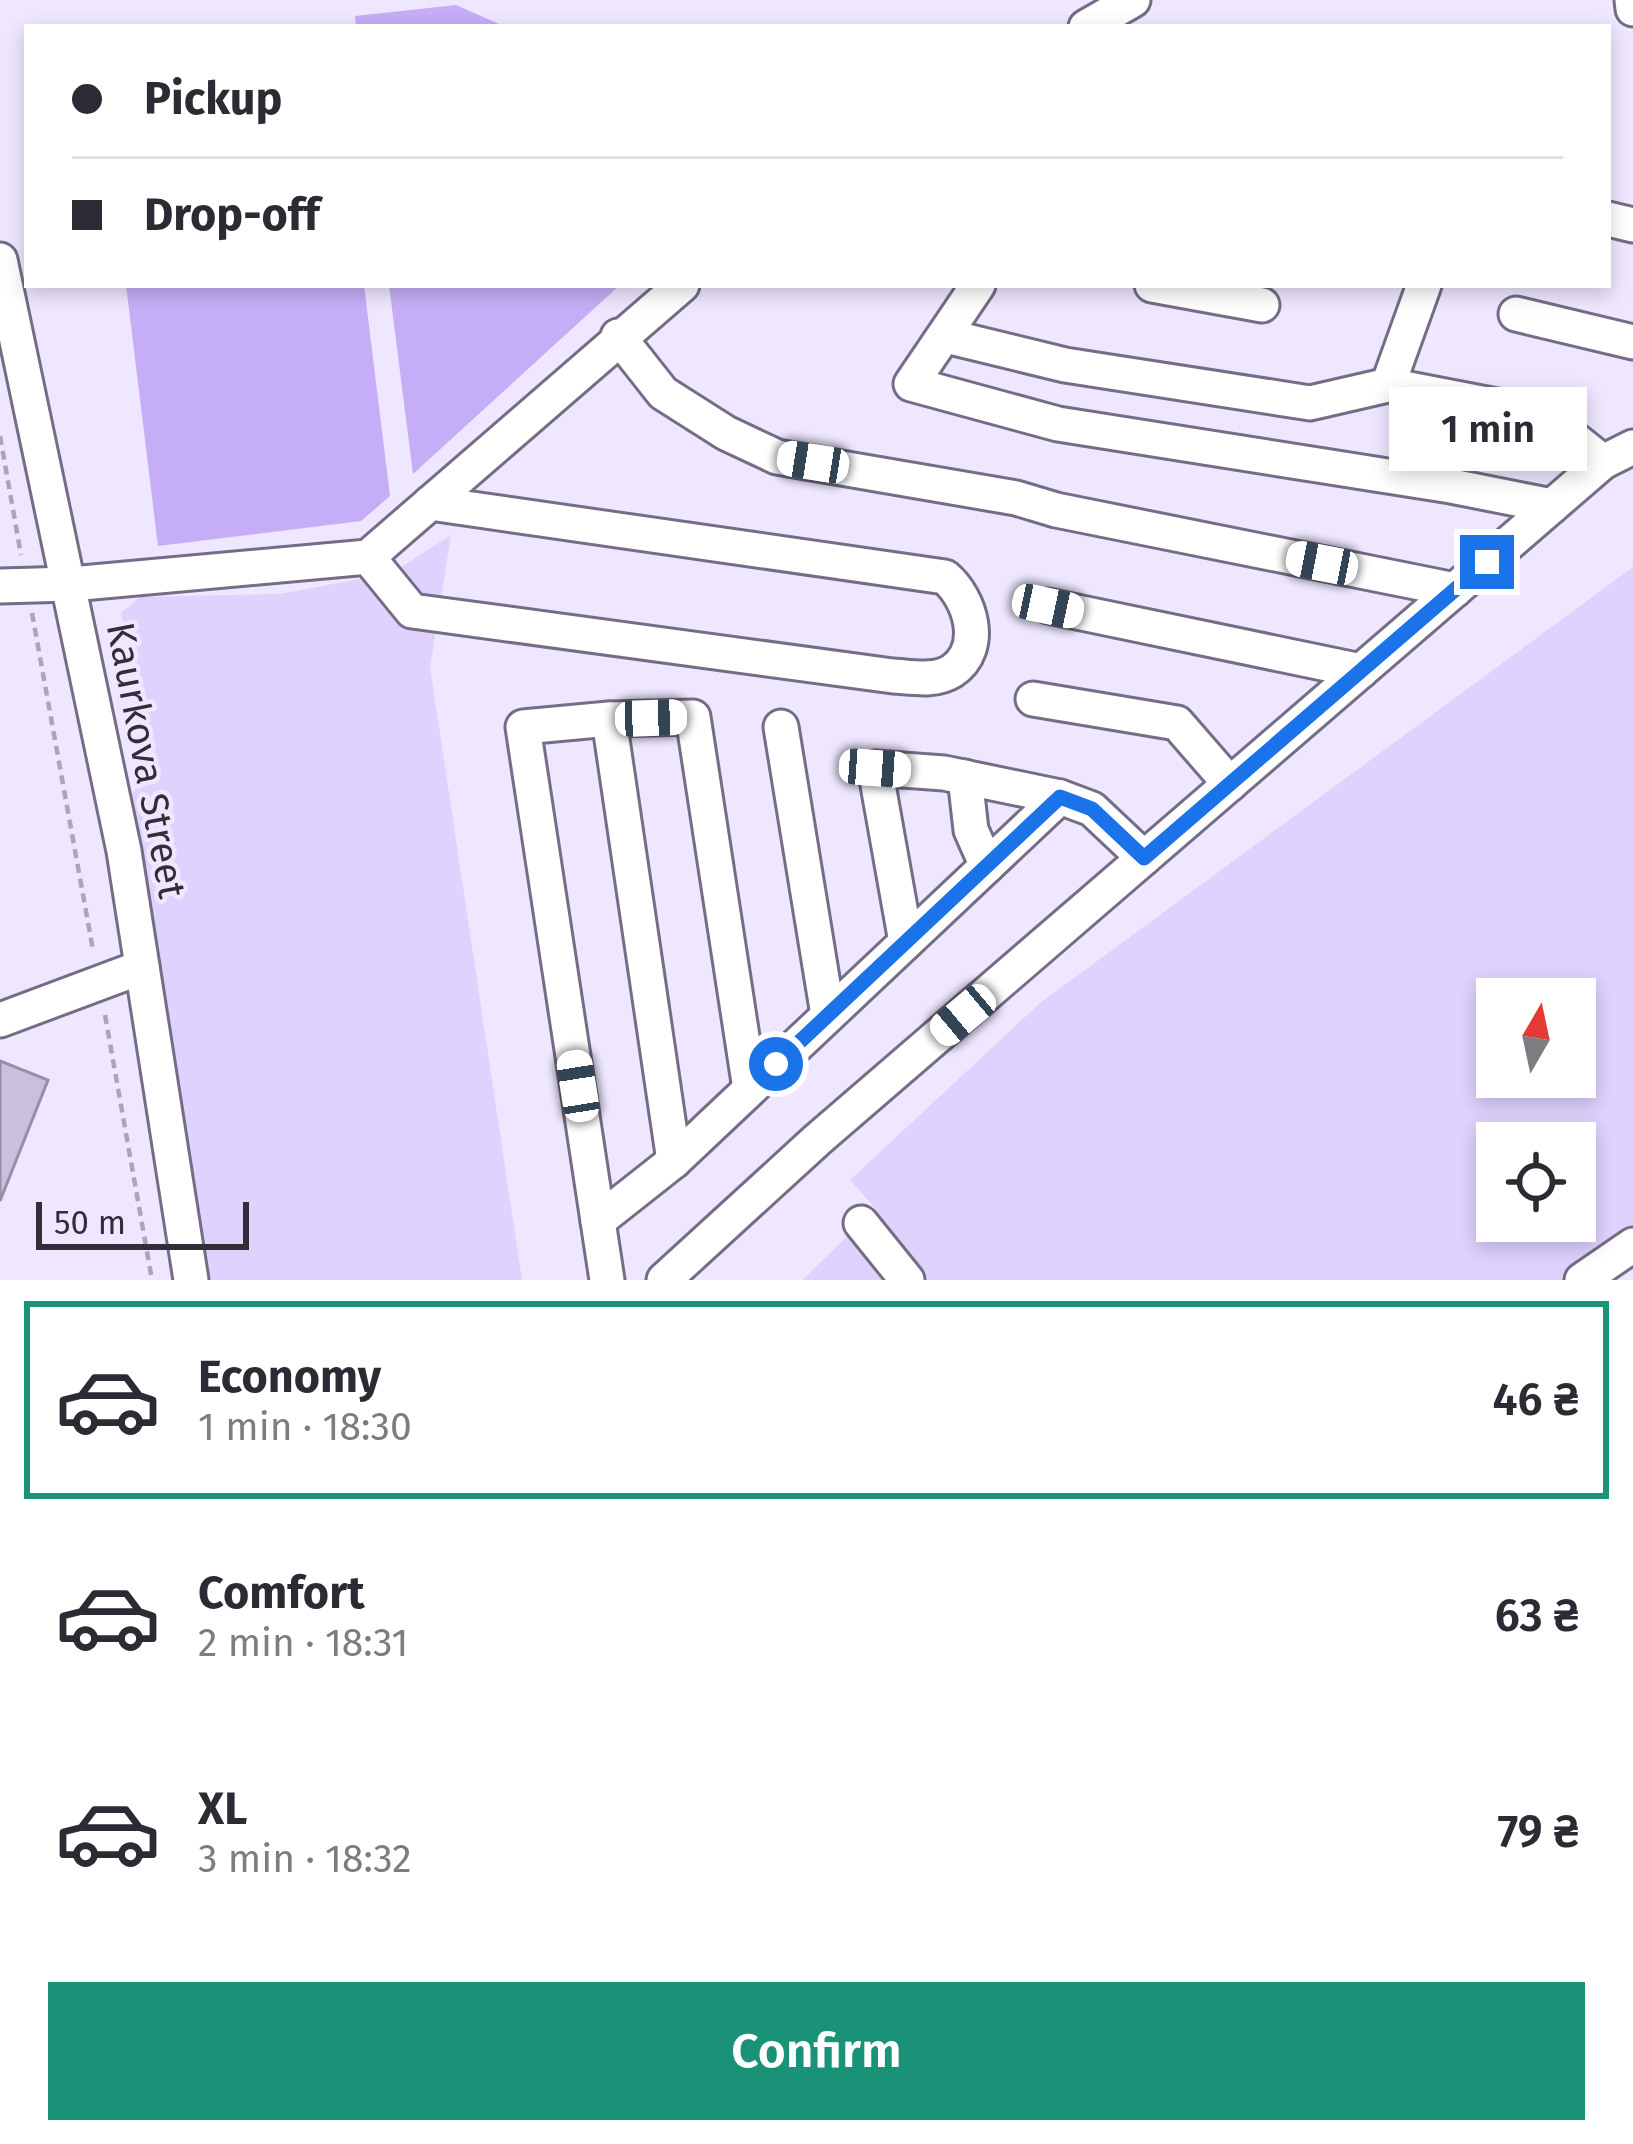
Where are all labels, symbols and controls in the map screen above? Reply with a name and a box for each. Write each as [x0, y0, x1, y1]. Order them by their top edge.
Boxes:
text: Pickup [144, 72, 282, 126]
text: Drop-off [144, 188, 320, 242]
callout: 1 min [1388, 388, 1586, 472]
text: 1 min [1441, 406, 1535, 452]
car [775, 439, 851, 485]
route end [1460, 535, 1514, 589]
car [1283, 538, 1361, 588]
car [1009, 581, 1087, 631]
street label: Kaurkova Street [97, 618, 195, 903]
car [614, 699, 688, 737]
car [838, 748, 912, 788]
car [924, 978, 1002, 1052]
north arrow [1476, 978, 1596, 1098]
map controls [1476, 978, 1596, 1242]
route start [749, 1037, 803, 1091]
car [555, 1048, 601, 1124]
button: locate [1476, 1122, 1596, 1242]
scale bar [36, 1196, 249, 1249]
text: 50 m [54, 1203, 126, 1243]
icon: car [54, 1346, 162, 1454]
text: Economy [198, 1350, 381, 1404]
text: 46 ₴ [1493, 1373, 1579, 1427]
text: 1 min · 18:30 [198, 1404, 412, 1450]
icon: car [54, 1562, 162, 1670]
text: Comfort [198, 1566, 365, 1620]
text: 63 ₴ [1495, 1589, 1579, 1643]
text: 2 min · 18:31 [198, 1620, 408, 1666]
icon: car [54, 1778, 162, 1886]
text: XL [198, 1782, 247, 1836]
text: 79 ₴ [1498, 1805, 1579, 1859]
text: 3 min · 18:32 [198, 1836, 412, 1882]
button: Confirm [48, 1982, 1585, 2120]

